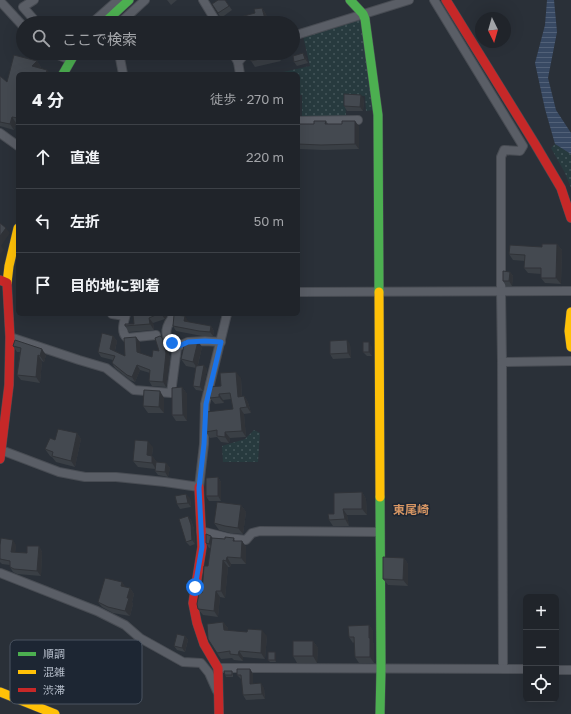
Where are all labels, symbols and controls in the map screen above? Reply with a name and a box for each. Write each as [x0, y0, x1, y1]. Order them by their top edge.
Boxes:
north arrow [475, 12, 511, 48]
search box [16, 16, 300, 60]
icon: search [30, 27, 52, 49]
text: ここで検索 [62, 30, 137, 48]
text: 4 分 [32, 89, 64, 110]
text: 徒歩 · 270 m [210, 91, 284, 107]
icon: ahead [32, 146, 54, 168]
text: 直進 [70, 148, 100, 166]
text: 220 m [246, 149, 284, 165]
icon: left [32, 210, 54, 232]
text: 左折 [70, 212, 100, 230]
text: 50 m [254, 213, 284, 229]
icon: arrive [32, 274, 54, 296]
text: 目的地に到着 [70, 276, 160, 294]
route end [163, 334, 181, 352]
district label: 東尾崎 [393, 502, 429, 517]
route start [186, 578, 204, 596]
map controls [523, 594, 559, 702]
button: + [523, 594, 559, 630]
button: − [523, 630, 559, 666]
legend [10, 640, 142, 704]
text: 順調 [43, 647, 65, 660]
text: 混雑 [43, 665, 65, 678]
button: locate [523, 666, 559, 702]
text: 渋滞 [43, 683, 65, 696]

